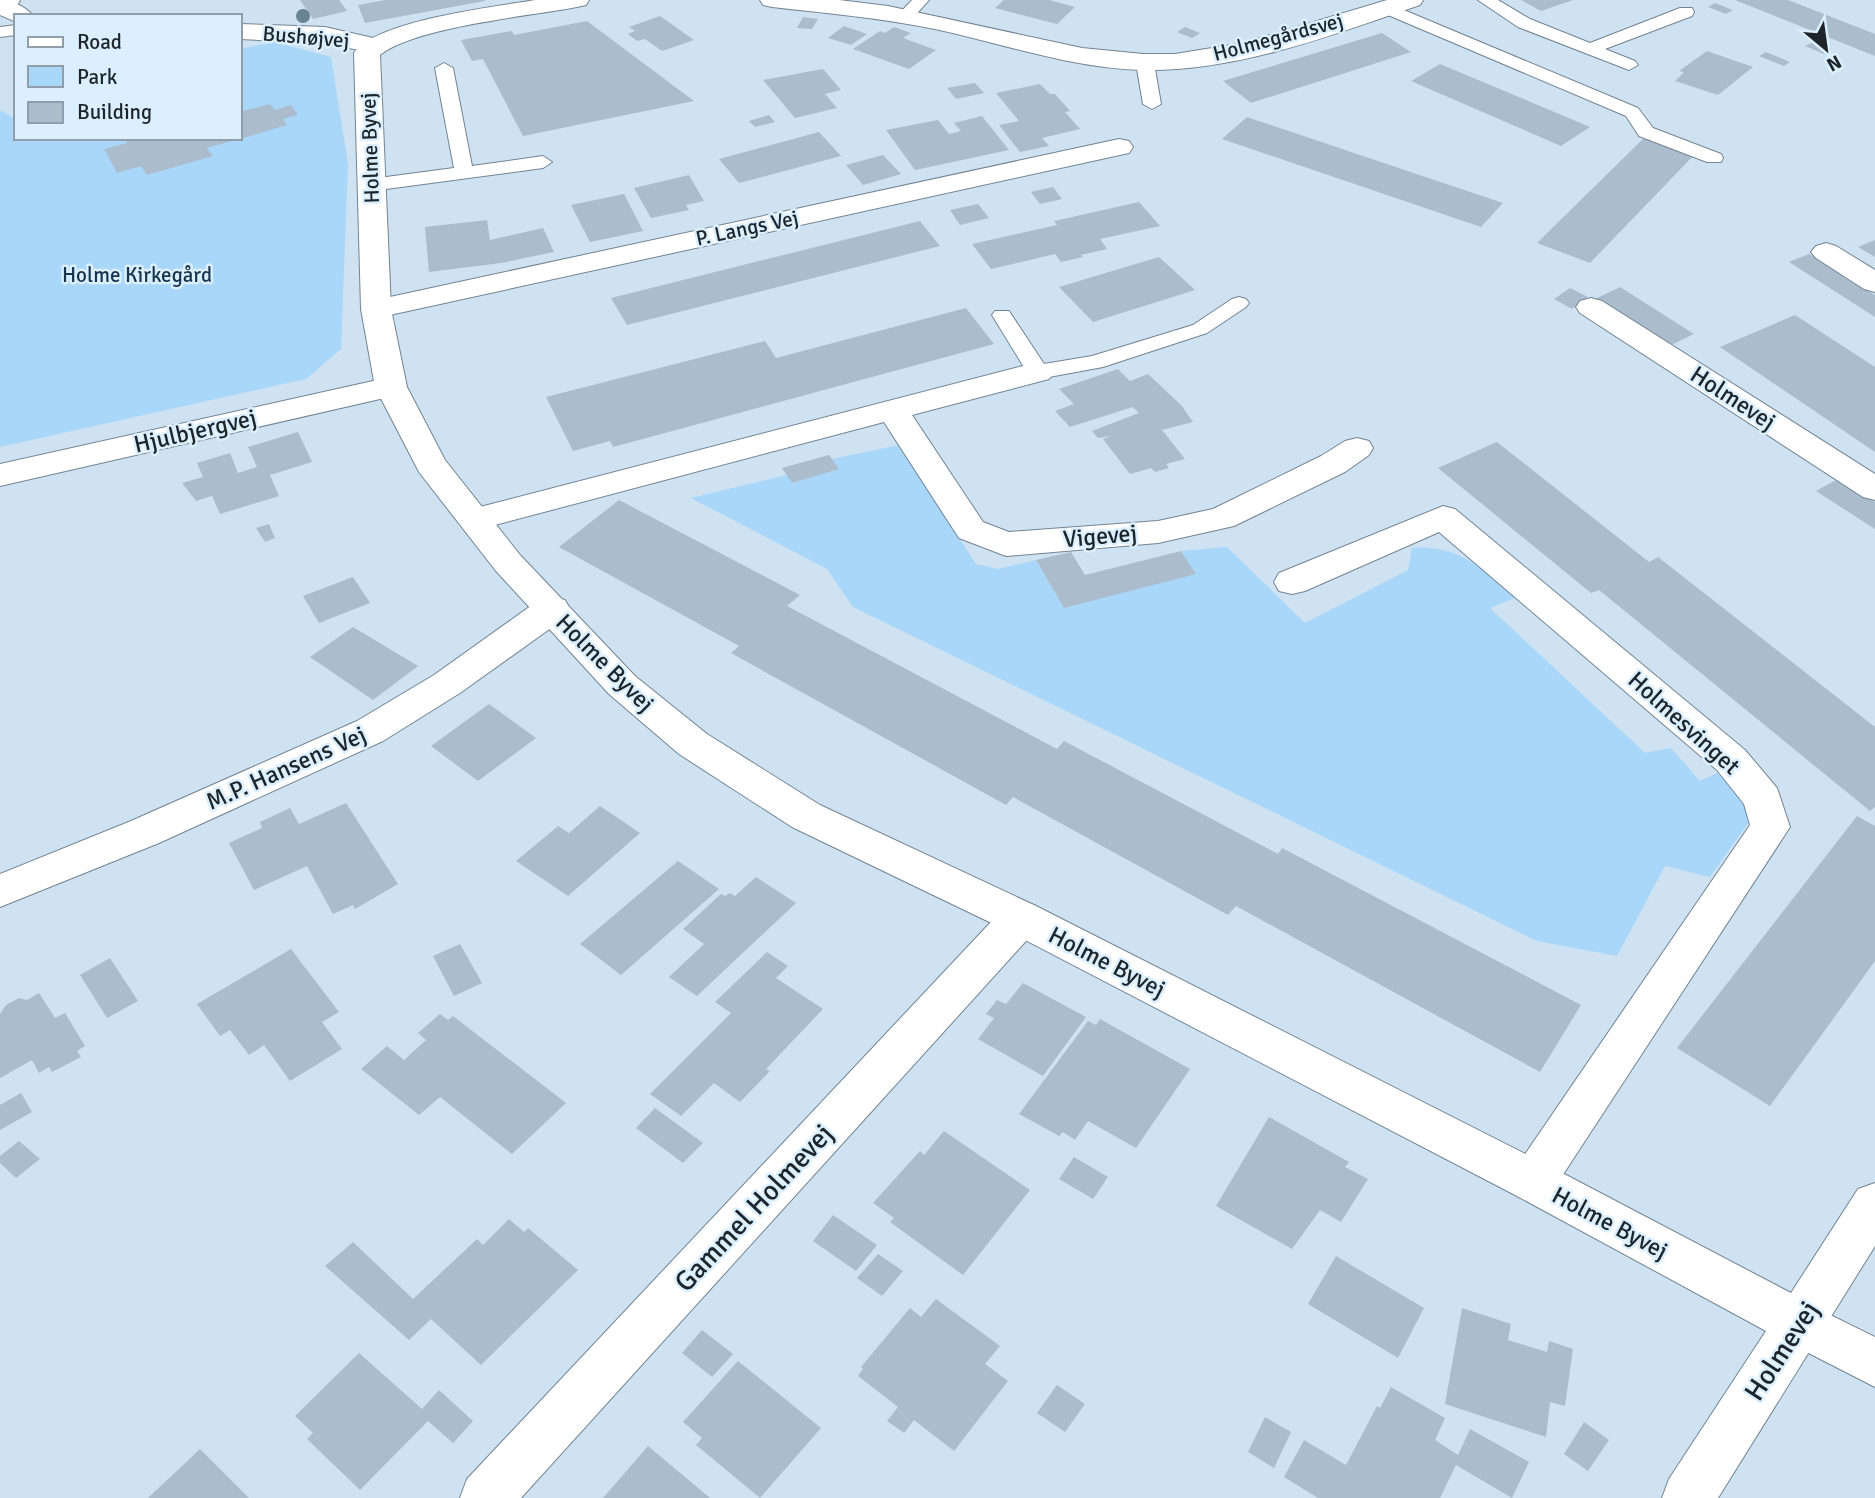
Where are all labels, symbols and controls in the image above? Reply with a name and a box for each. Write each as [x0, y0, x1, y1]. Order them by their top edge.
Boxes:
street label: Holmegårdsvej [1210, 7, 1346, 67]
legend [14, 14, 242, 140]
north arrow [1791, 14, 1861, 84]
street label: Bushøjvej [262, 20, 350, 54]
text: Road [77, 29, 122, 55]
text: N [1822, 49, 1845, 77]
text: Park [77, 64, 118, 90]
street label: Holme Byvej [355, 92, 385, 204]
text: Building [77, 99, 152, 125]
street label: P. Langs Vej [693, 204, 801, 252]
park label: Holme Kirkegård [62, 262, 212, 288]
street label: Holmevej [1685, 359, 1781, 437]
street label: Hjulbjergvej [131, 402, 259, 460]
street label: Vigevej [1062, 518, 1138, 554]
street label: Holme Byvej [550, 608, 660, 718]
street label: Holmesvinget [1622, 665, 1746, 781]
street label: M.P. Hansens Vej [201, 719, 371, 817]
street label: Holme Byvej [1044, 920, 1170, 1004]
street label: Gammel Holmevej [668, 1117, 840, 1299]
street label: Holme Byvej [1547, 1180, 1673, 1266]
street label: Holmevej [1737, 1295, 1827, 1407]

